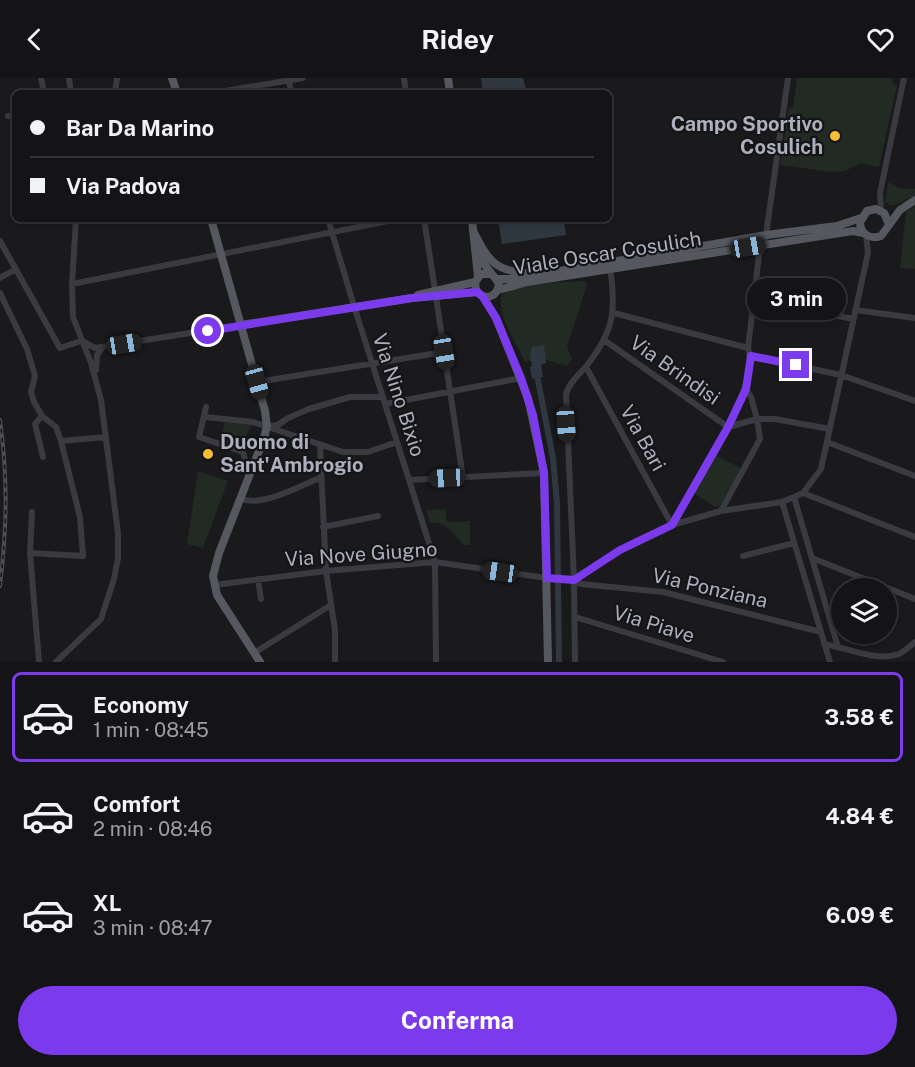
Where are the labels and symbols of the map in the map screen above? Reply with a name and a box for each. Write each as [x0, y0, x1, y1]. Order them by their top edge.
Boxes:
place label: Campo Sportivo Cosulich [671, 112, 823, 159]
marker: Campo Sportivo Cosulich [828, 129, 842, 143]
street label: Viale Oscar Cosulich [511, 226, 703, 280]
car [729, 235, 767, 259]
callout: 3 min [746, 278, 846, 320]
route start [194, 317, 221, 344]
street label: Via Nino Bixio [368, 330, 430, 460]
street label: Via Brindisi [625, 330, 725, 410]
car [105, 332, 143, 356]
car [432, 333, 456, 371]
route end [782, 351, 809, 378]
car [243, 362, 271, 402]
street label: Via Bari [615, 401, 671, 475]
car [556, 405, 576, 443]
place label: Duomo di Sant'Ambrogio [220, 430, 363, 477]
marker: Duomo di Sant'Ambrogio [201, 447, 215, 461]
car [429, 468, 465, 488]
street label: Via Nove Giugno [284, 537, 438, 571]
car [481, 561, 519, 583]
street label: Via Ponziana [650, 563, 770, 613]
street label: Via Piave [610, 600, 698, 648]

